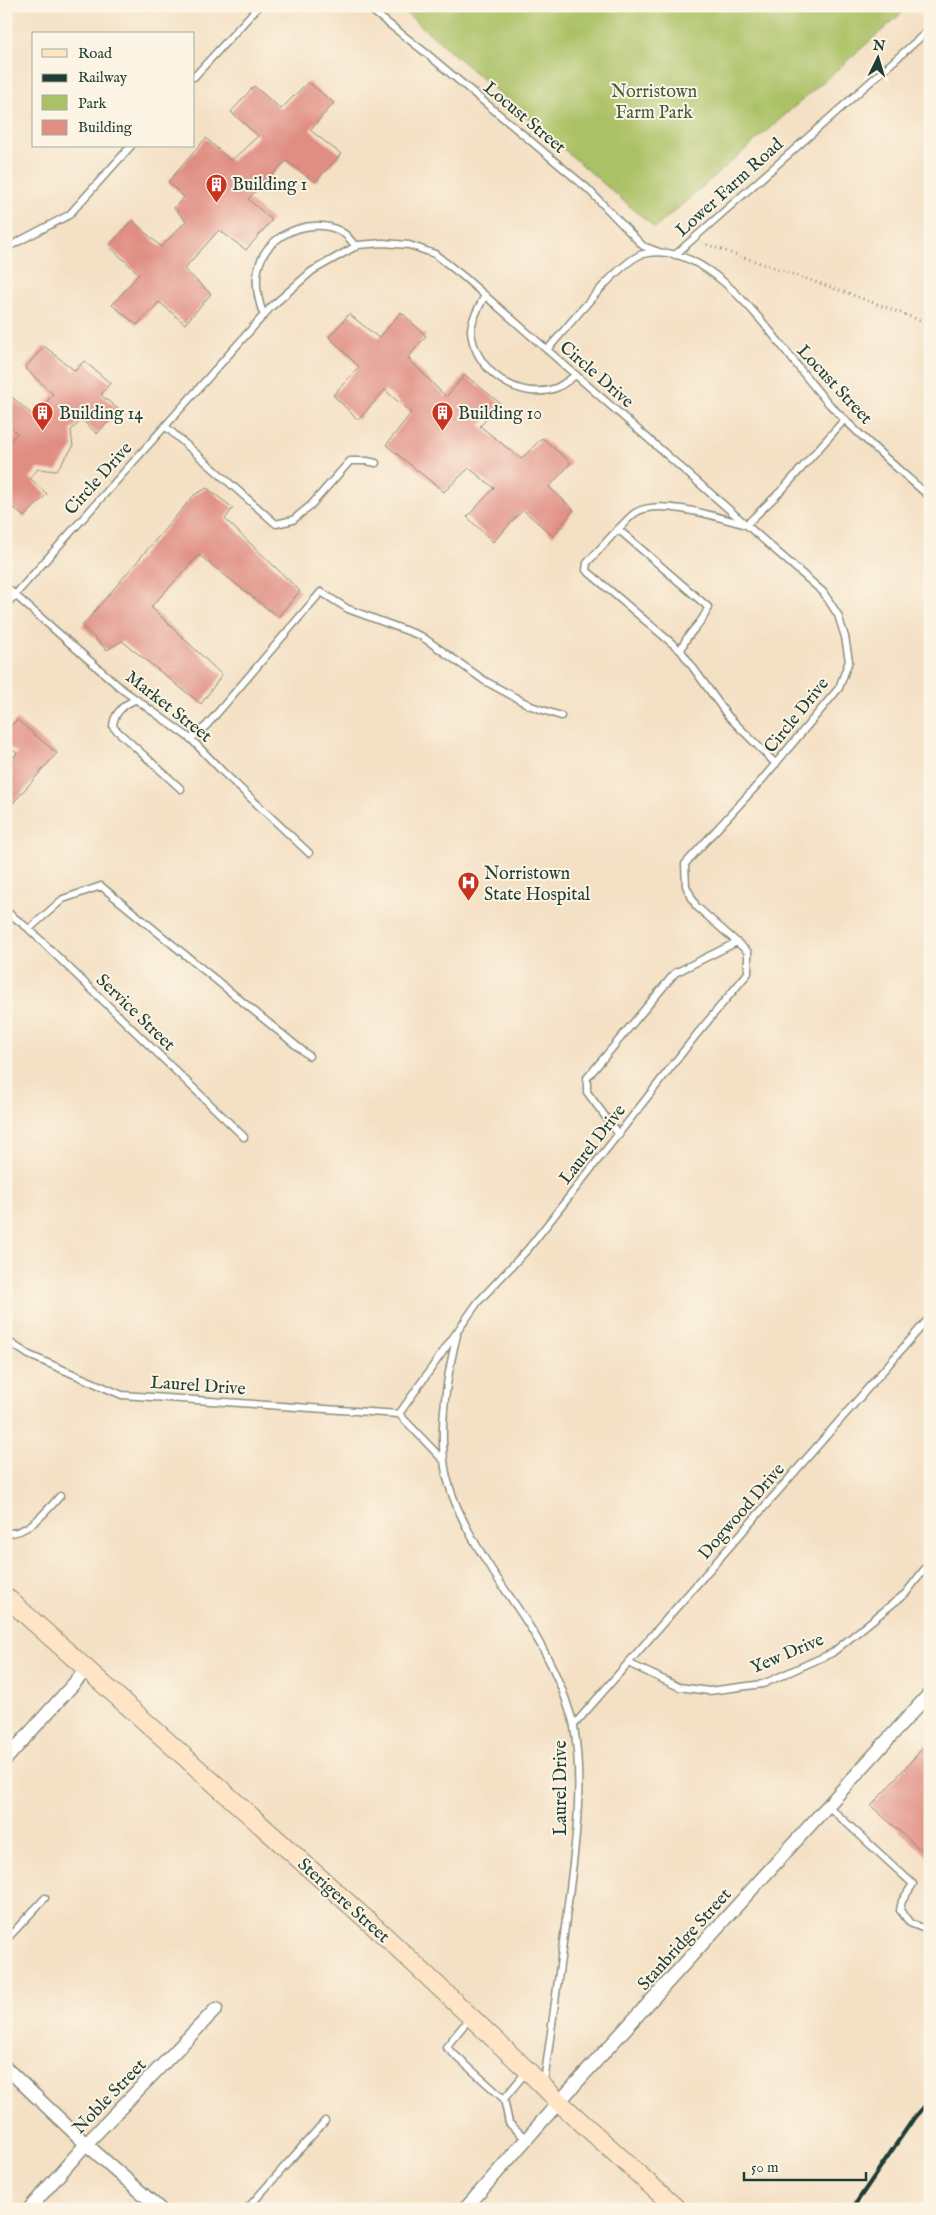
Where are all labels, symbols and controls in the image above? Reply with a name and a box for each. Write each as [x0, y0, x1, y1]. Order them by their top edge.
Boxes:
legend [32, 32, 195, 148]
north arrow [854, 32, 904, 82]
text: N [871, 36, 886, 56]
text: Road [78, 44, 113, 63]
text: Railway [78, 68, 128, 87]
street label: Locust Street [478, 77, 570, 159]
park label: Norristown Farm Park [611, 81, 697, 125]
text: Park [78, 94, 108, 113]
text: Building [78, 118, 133, 137]
street label: Lower Farm Road [671, 133, 789, 243]
building icon: Building 1 [204, 172, 228, 203]
place label: Building 1 [232, 174, 307, 197]
street label: Circle Drive [554, 337, 638, 414]
street label: Locust Street [791, 340, 877, 430]
building icon: Building 14 [31, 401, 55, 432]
building icon: Building 10 [430, 401, 454, 432]
place label: Building 14 [59, 403, 143, 426]
place label: Building 10 [458, 403, 542, 426]
street label: Circle Drive [60, 438, 138, 520]
street label: Market Street [120, 666, 216, 748]
street label: Circle Drive [760, 673, 835, 759]
place label: Norristown State Hospital [484, 863, 590, 907]
hospital icon: Norristown State Hospital [456, 871, 480, 902]
street label: Service Street [90, 970, 179, 1057]
street label: Laurel Drive [555, 1100, 632, 1190]
street label: Laurel Drive [149, 1372, 246, 1401]
street label: Dogwood Drive [694, 1459, 790, 1565]
street label: Yew Drive [748, 1629, 828, 1680]
street label: Laurel Drive [550, 1740, 573, 1836]
street label: Sterigere Street [292, 1854, 394, 1949]
street label: Stanbridge Street [633, 1884, 737, 1996]
street label: Noble Street [68, 2055, 152, 2140]
scale bar [744, 2150, 866, 2182]
text: 50 m [751, 2158, 779, 2177]

